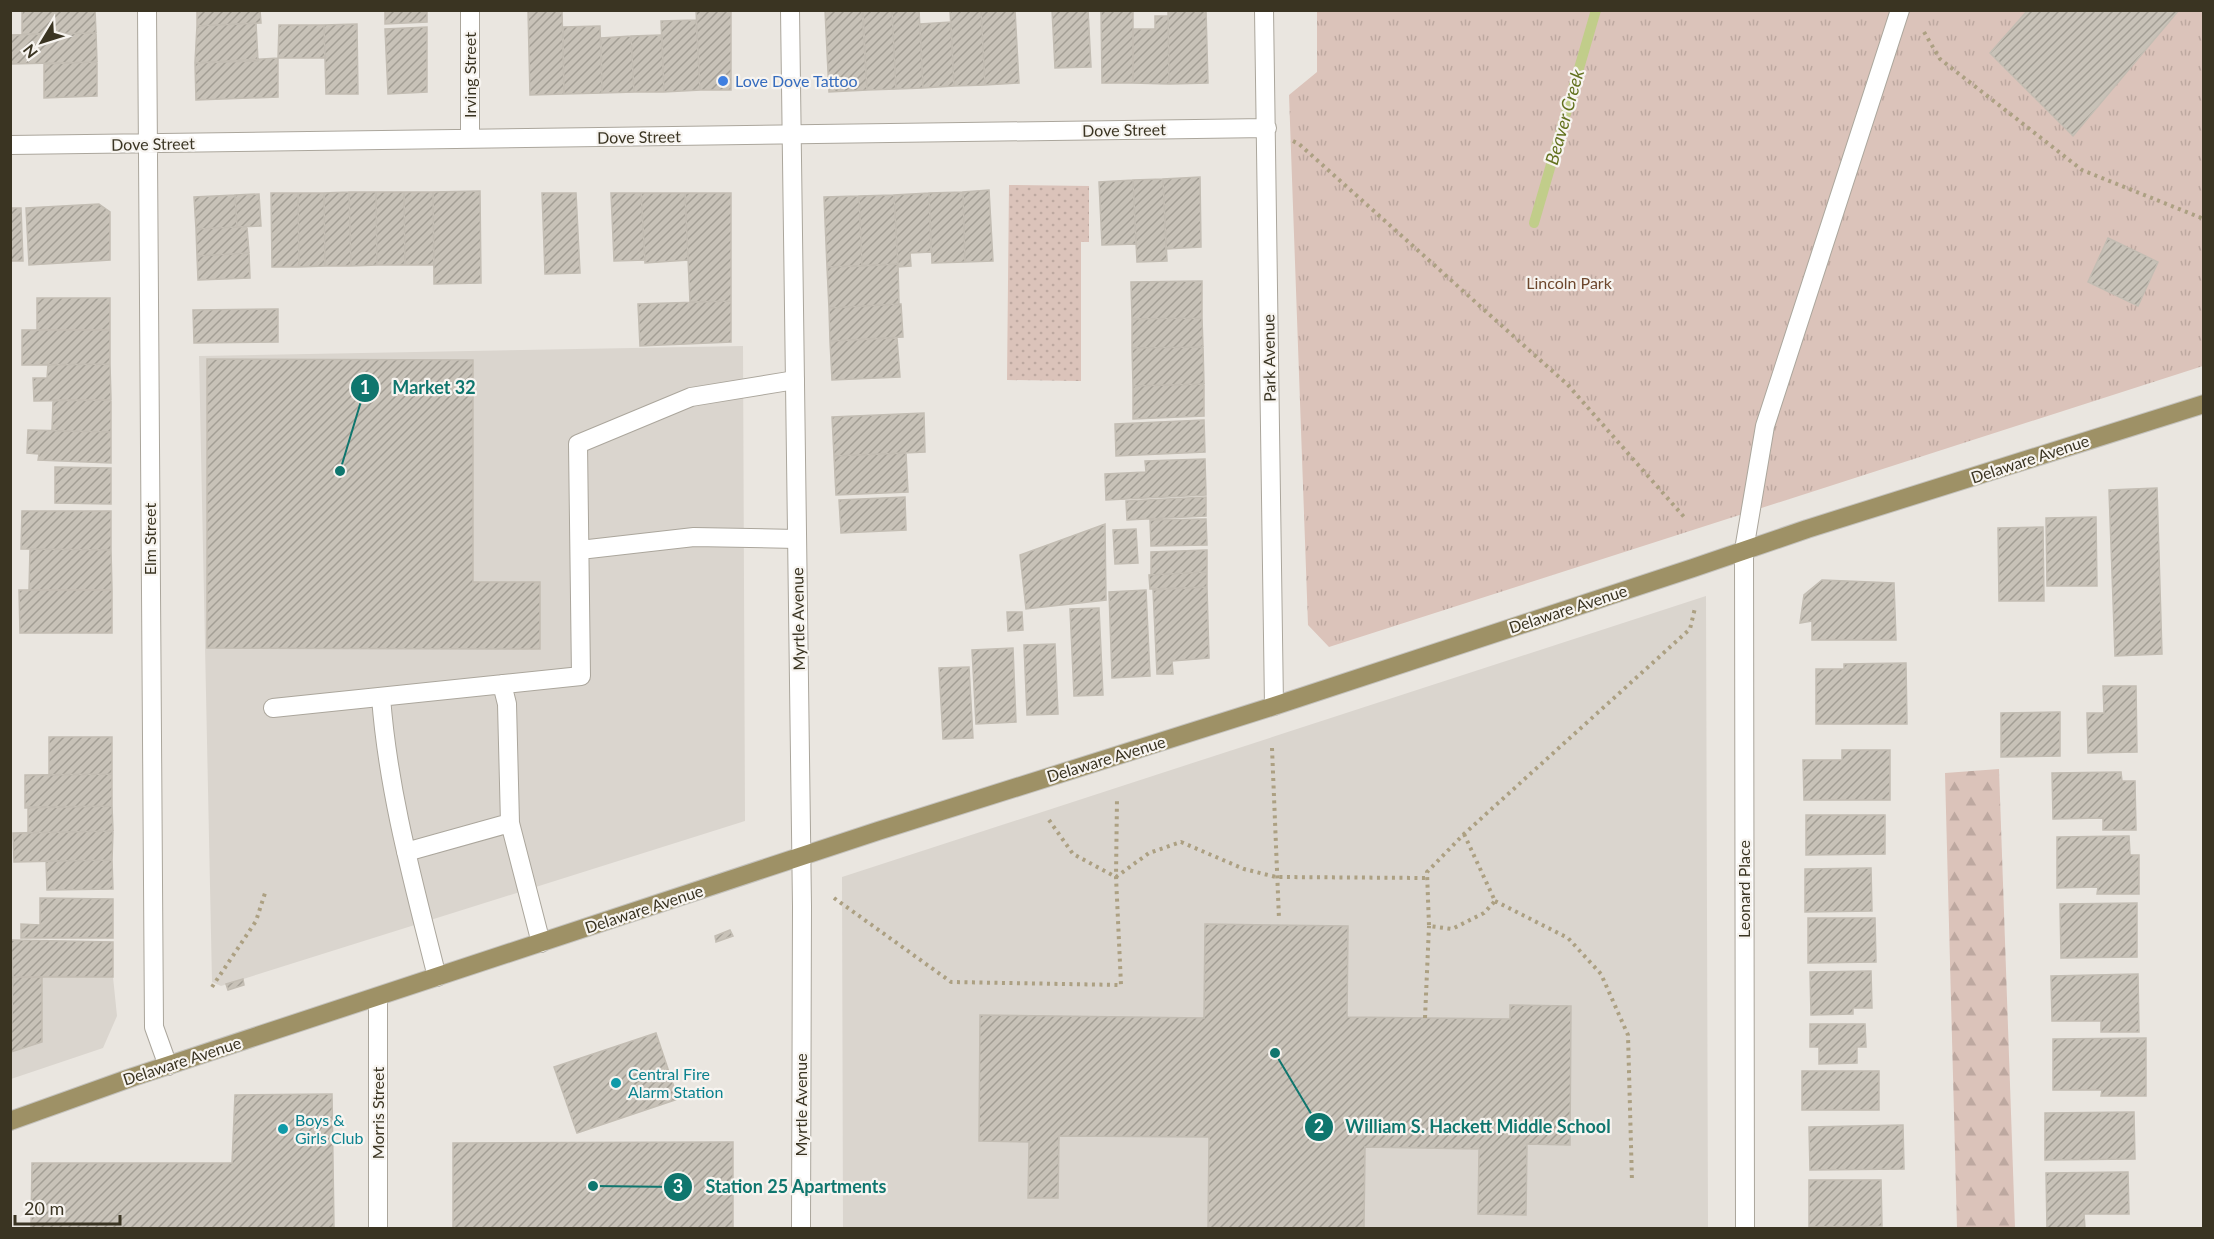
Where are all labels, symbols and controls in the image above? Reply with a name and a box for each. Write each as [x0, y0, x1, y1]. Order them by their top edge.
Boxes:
north arrow [12, 12, 72, 72]
street label: Irving Street [460, 32, 479, 118]
text: N [19, 41, 41, 62]
water label: Beaver Creek [1540, 66, 1588, 167]
place label: Love Dove Tattoo [735, 71, 858, 90]
marker: Love Dove Tattoo [716, 74, 730, 88]
street label: Dove Street [1082, 119, 1166, 140]
street label: Dove Street [597, 126, 681, 147]
street label: Dove Street [111, 133, 195, 154]
park label: Lincoln Park [1526, 273, 1613, 292]
street label: Park Avenue [1258, 314, 1279, 402]
callout: Market 32 [350, 370, 487, 406]
text: 1 [360, 376, 370, 398]
text: Market 32 [392, 376, 476, 398]
street label: Delaware Avenue [1968, 430, 2091, 487]
street label: Elm Street [140, 503, 159, 575]
street label: Myrtle Avenue [787, 567, 808, 671]
street label: Delaware Avenue [1506, 580, 1629, 637]
street label: Delaware Avenue [1044, 731, 1167, 786]
street label: Leonard Place [1734, 840, 1753, 938]
street label: Delaware Avenue [582, 880, 705, 937]
street label: Delaware Avenue [120, 1032, 243, 1089]
street label: Myrtle Avenue [791, 1053, 810, 1157]
place label: Central Fire Alarm Station [628, 1064, 723, 1101]
street label: Morris Street [368, 1067, 387, 1159]
marker: Central Fire Alarm Station [609, 1076, 623, 1090]
callout: William S. Hackett Middle School [1304, 1109, 1623, 1145]
place label: Boys & Girls Club [295, 1110, 363, 1147]
text: 2 [1314, 1115, 1324, 1137]
text: William S. Hackett Middle School [1345, 1115, 1611, 1137]
marker: Boys & Girls Club [276, 1122, 290, 1136]
callout: Station 25 Apartments [663, 1169, 899, 1205]
text: 3 [673, 1175, 683, 1197]
text: Station 25 Apartments [706, 1175, 887, 1197]
scale bar [15, 1188, 120, 1226]
text: 20 m [24, 1197, 64, 1219]

